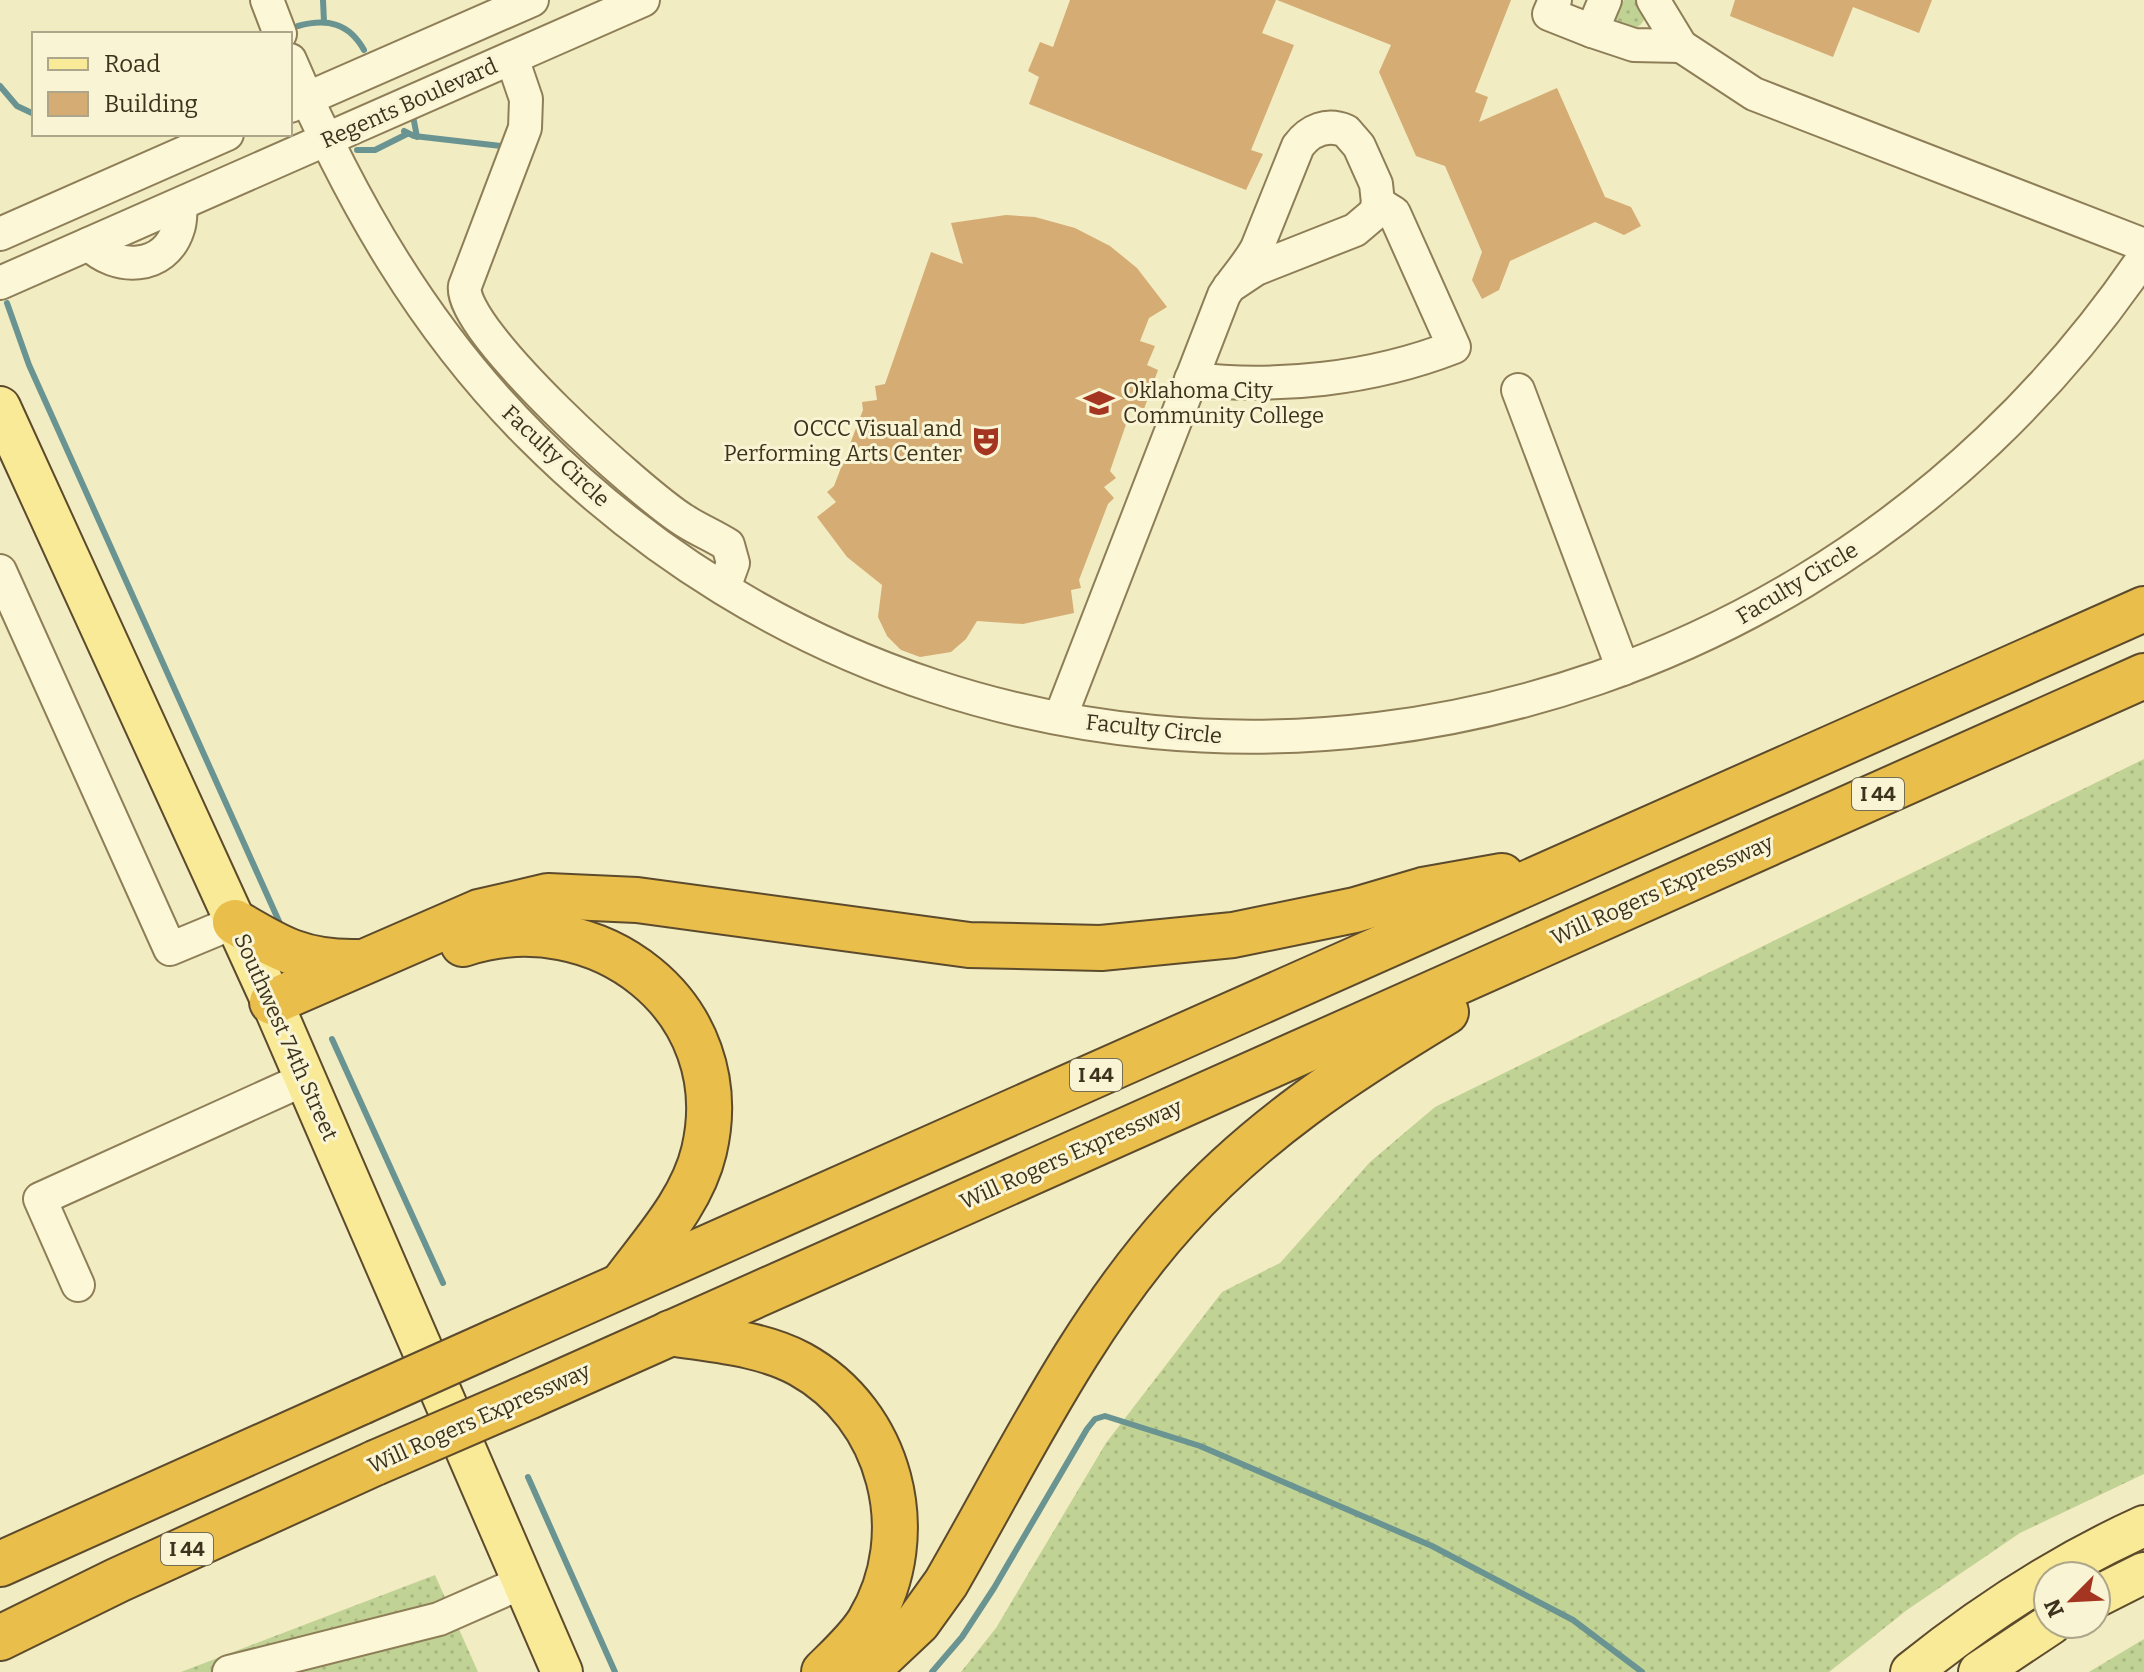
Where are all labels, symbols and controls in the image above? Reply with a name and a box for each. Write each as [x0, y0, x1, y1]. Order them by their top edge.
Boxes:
legend [32, 32, 292, 136]
text: Road [104, 50, 160, 78]
street label: Regents Boulevard [317, 52, 501, 154]
text: Building [104, 90, 198, 118]
place label: Oklahoma City Community College [1123, 377, 1324, 429]
school or university icon: Oklahoma City Community College [1082, 386, 1116, 420]
street label: Faculty Circle [497, 399, 615, 513]
place label: OCCC Visual and Performing Arts Center [724, 415, 962, 467]
theatre icon: OCCC Visual and Performing Arts Center [969, 424, 1003, 458]
street label: Faculty Circle [1731, 536, 1863, 630]
street label: Faculty Circle [1084, 708, 1224, 750]
road number: I 44 [1852, 778, 1904, 810]
street label: Will Rogers Expressway [1547, 829, 1778, 951]
street label: Southwest 74th Street [228, 929, 344, 1145]
road number: I 44 [1070, 1059, 1122, 1091]
street label: Will Rogers Expressway [956, 1093, 1187, 1215]
street label: Will Rogers Expressway [364, 1357, 595, 1479]
road number: I 44 [161, 1533, 213, 1565]
north arrow [2032, 1560, 2112, 1640]
text: N [2038, 1595, 2070, 1621]

